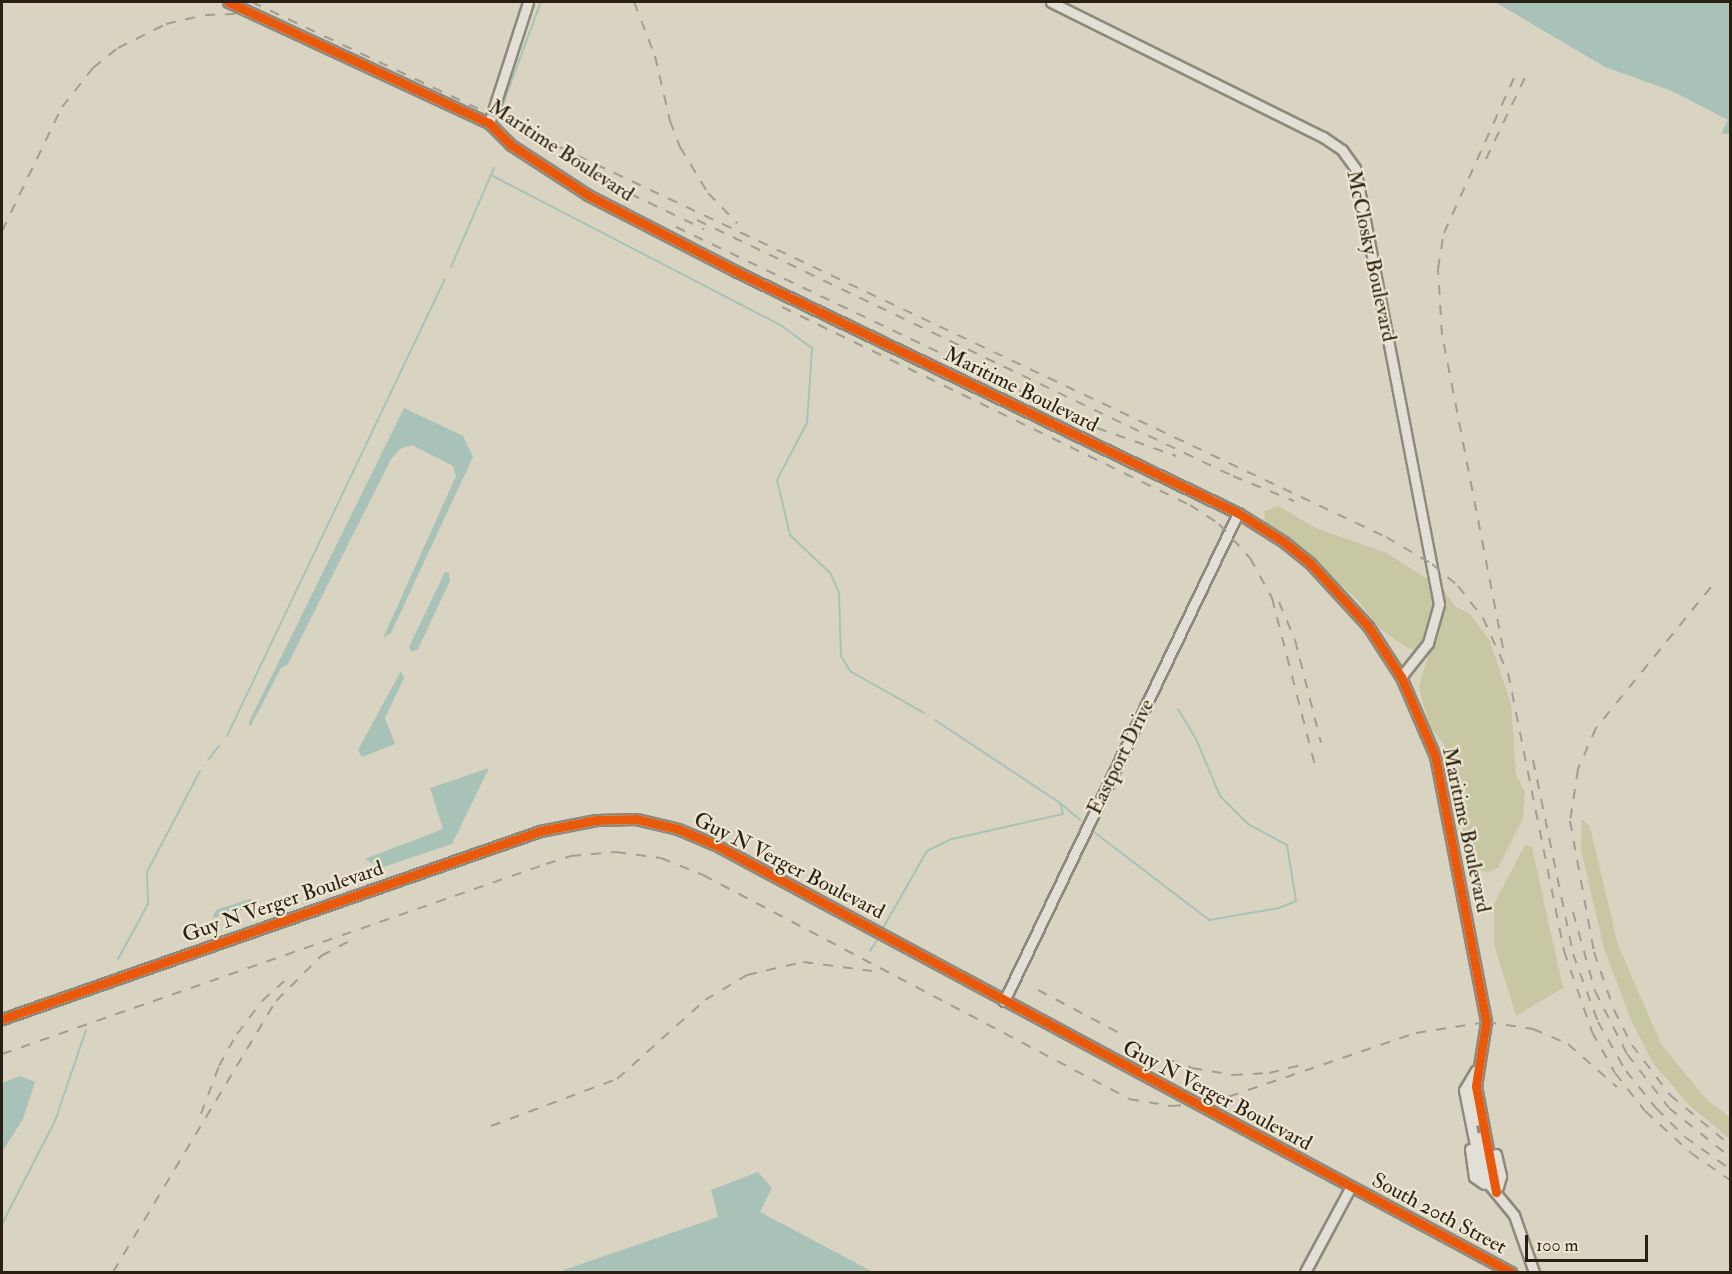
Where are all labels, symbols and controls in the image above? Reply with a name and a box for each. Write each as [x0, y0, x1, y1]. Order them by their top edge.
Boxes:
street label: Maritime Boulevard [484, 95, 638, 207]
street label: McClosky Boulevard [1341, 168, 1401, 344]
street label: Maritime Boulevard [940, 342, 1102, 438]
street label: Eastport Drive [1082, 695, 1160, 819]
street label: Maritime Boulevard [1436, 745, 1496, 915]
street label: Guy N Verger Boulevard [689, 807, 889, 925]
street label: Guy N Verger Boulevard [179, 856, 387, 948]
street label: Guy N Verger Boulevard [1118, 1035, 1316, 1157]
street label: South 20th Street [1367, 1168, 1511, 1260]
scale bar [1528, 1223, 1651, 1261]
text: 100 m [1536, 1234, 1579, 1257]

